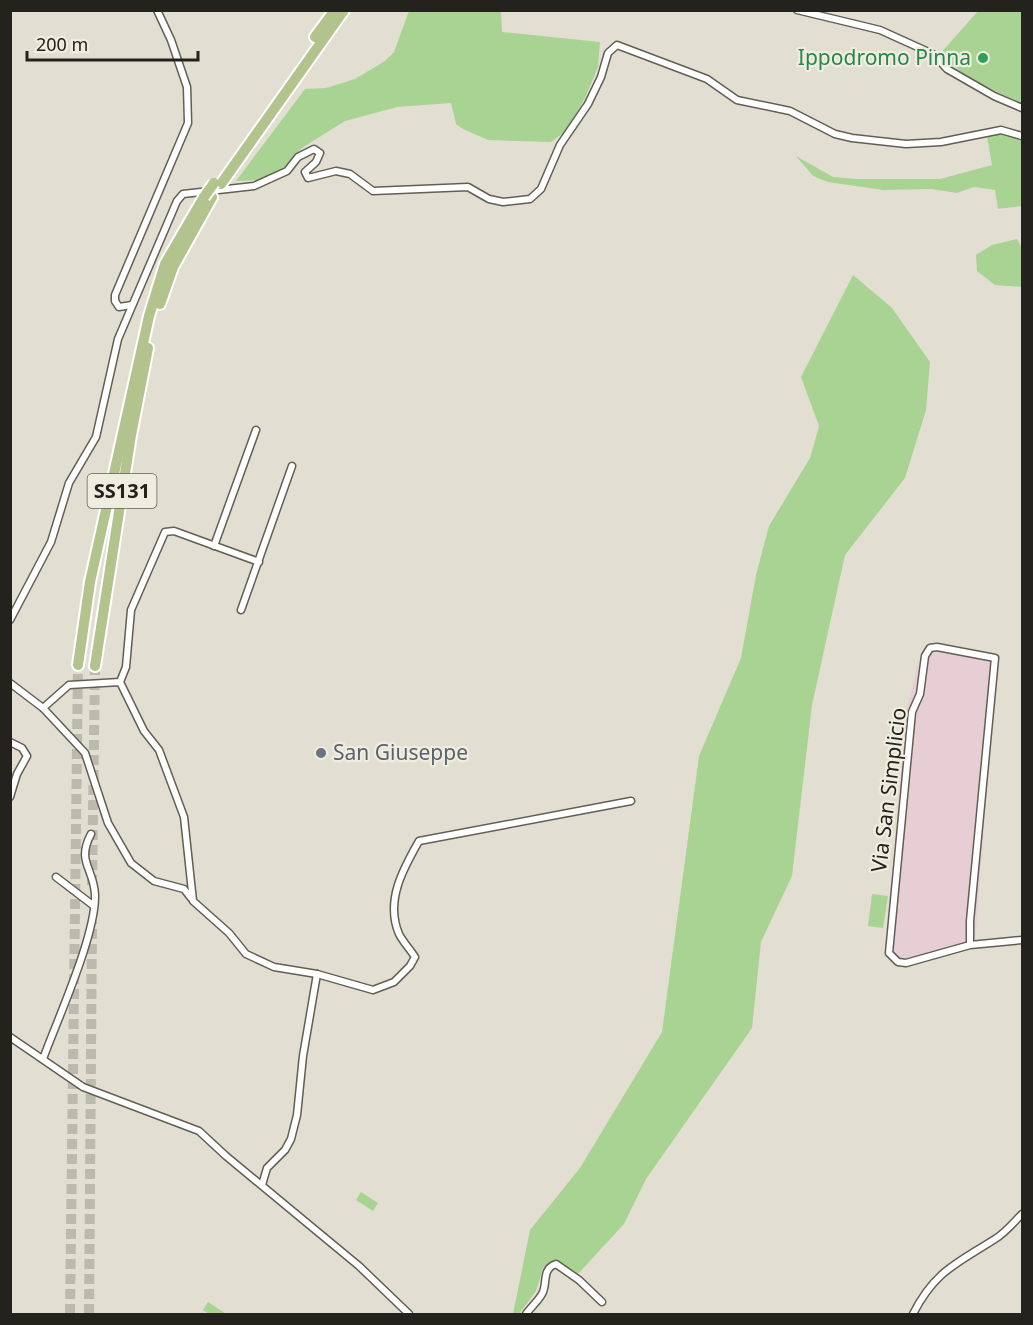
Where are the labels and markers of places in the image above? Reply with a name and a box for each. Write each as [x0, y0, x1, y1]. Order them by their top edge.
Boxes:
place label: Ippodromo Pinna [798, 43, 971, 71]
marker: Ippodromo Pinna [976, 51, 990, 65]
place label: San Giuseppe [333, 738, 468, 766]
marker: San Giuseppe [314, 746, 328, 760]

